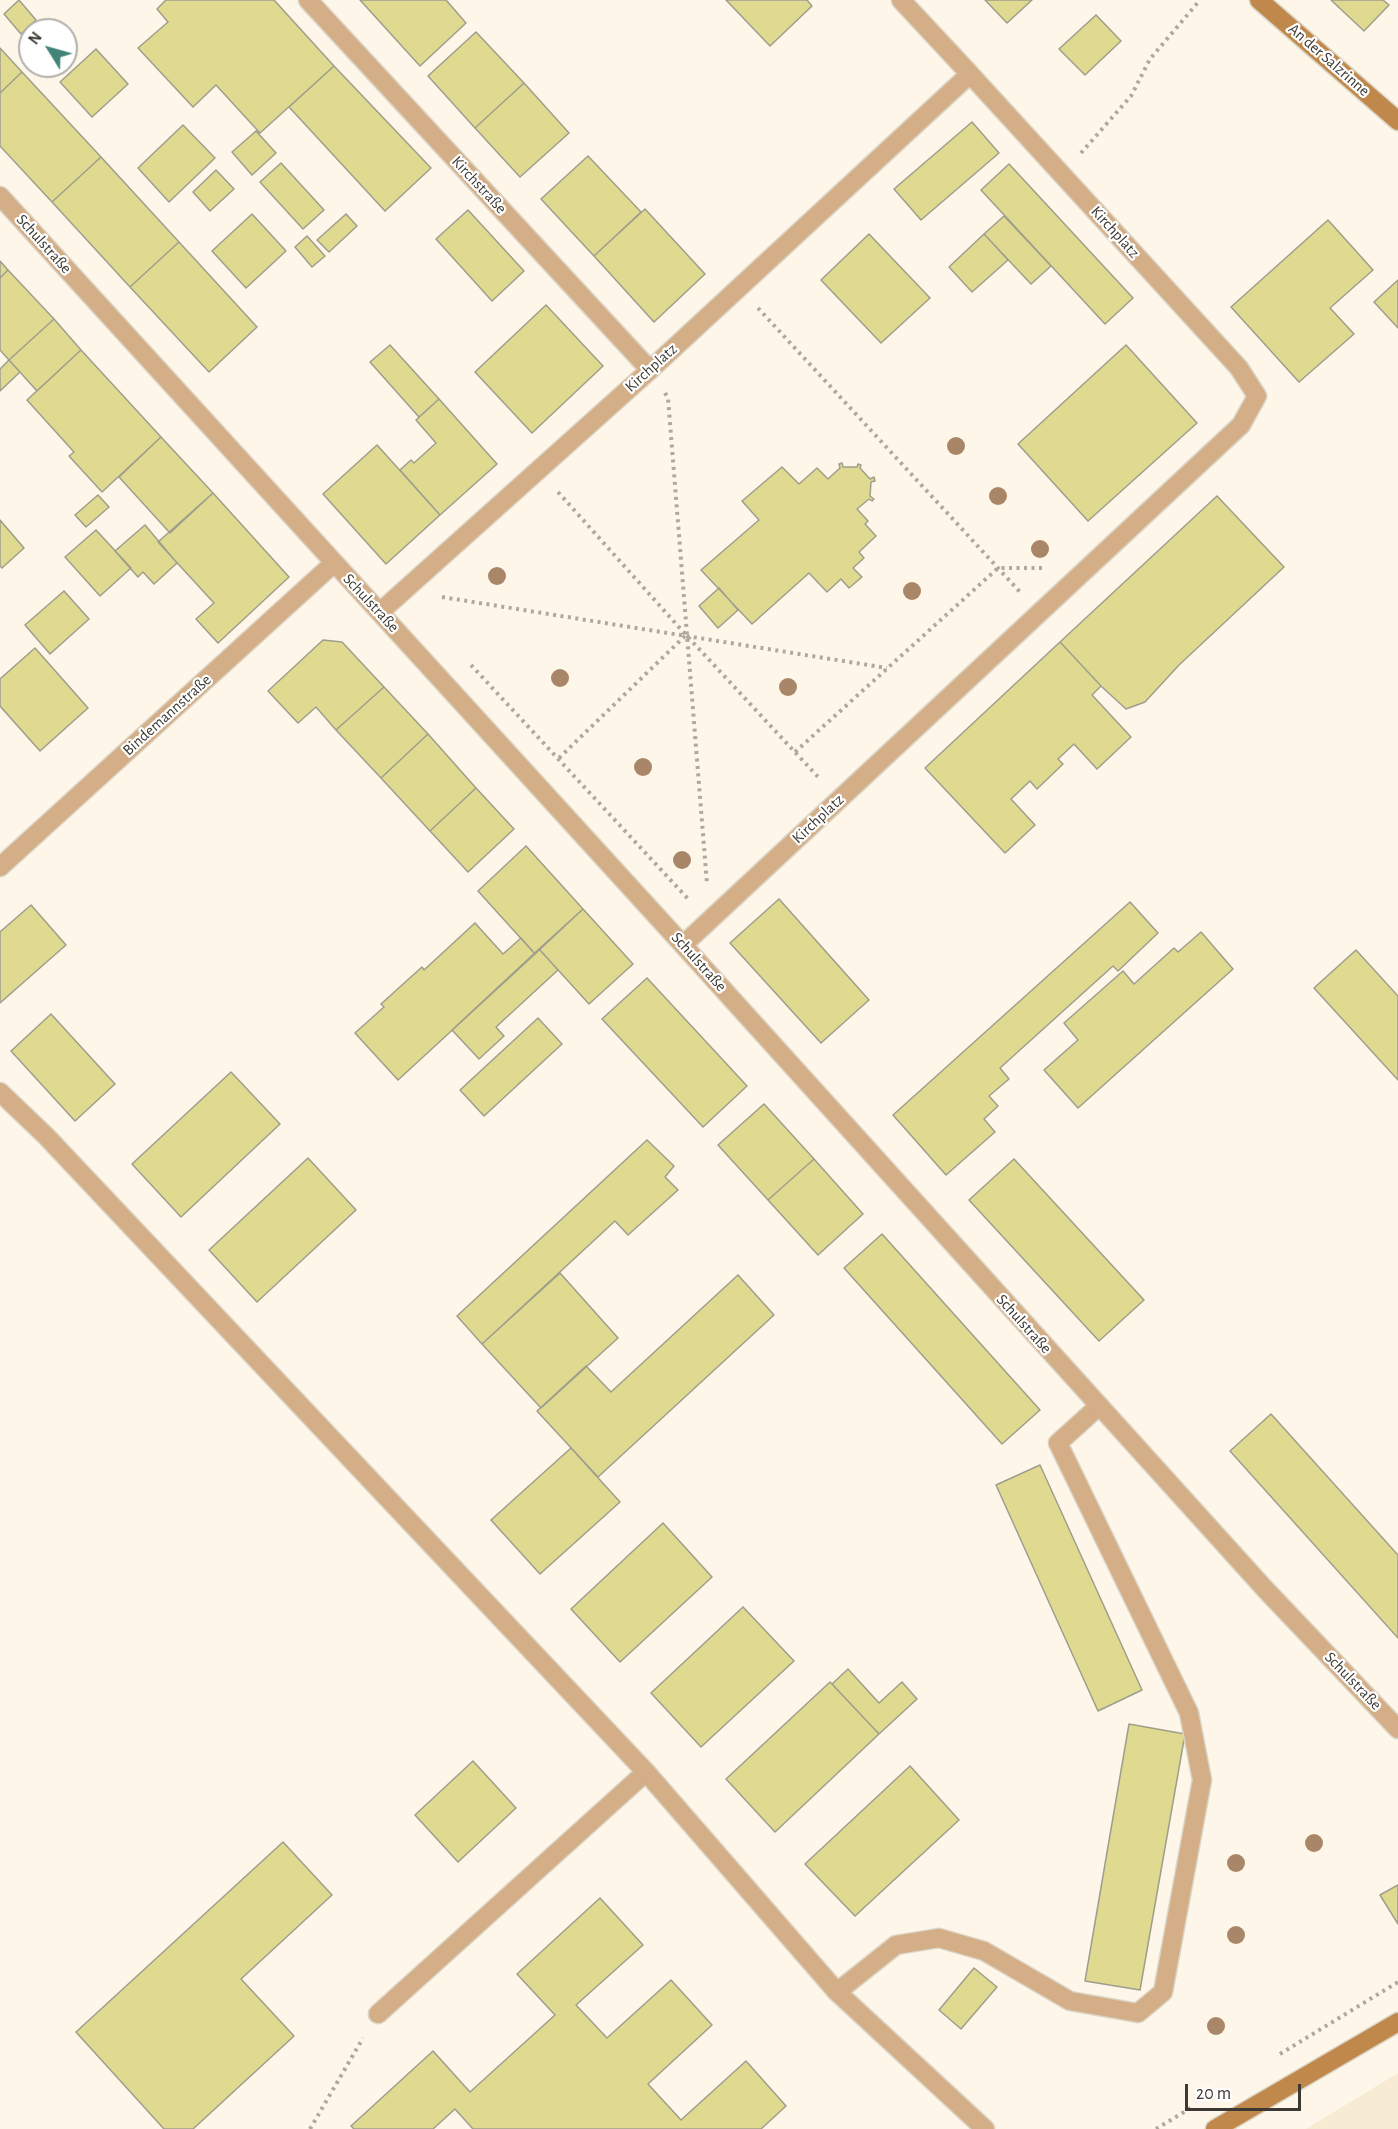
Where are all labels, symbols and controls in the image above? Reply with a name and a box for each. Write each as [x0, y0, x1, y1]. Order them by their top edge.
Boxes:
north arrow [18, 18, 78, 78]
street label: An der Salzrinne [1284, 19, 1374, 101]
text: N [25, 29, 45, 48]
street label: Kirchstraße [447, 152, 511, 218]
street label: Kirchplatz [1087, 202, 1143, 262]
street label: Schulstraße [12, 210, 76, 278]
street label: Kirchplatz [621, 340, 681, 396]
street label: Schulstraße [339, 570, 403, 636]
street label: Bindemannstraße [119, 670, 215, 760]
street label: Kirchplatz [788, 790, 848, 848]
street label: Schulstraße [667, 928, 731, 996]
street label: Schulstraße [992, 1290, 1056, 1358]
street label: Schulstraße [1321, 1648, 1385, 1714]
scale bar [1188, 2072, 1304, 2110]
text: 20 m [1196, 2085, 1231, 2103]

